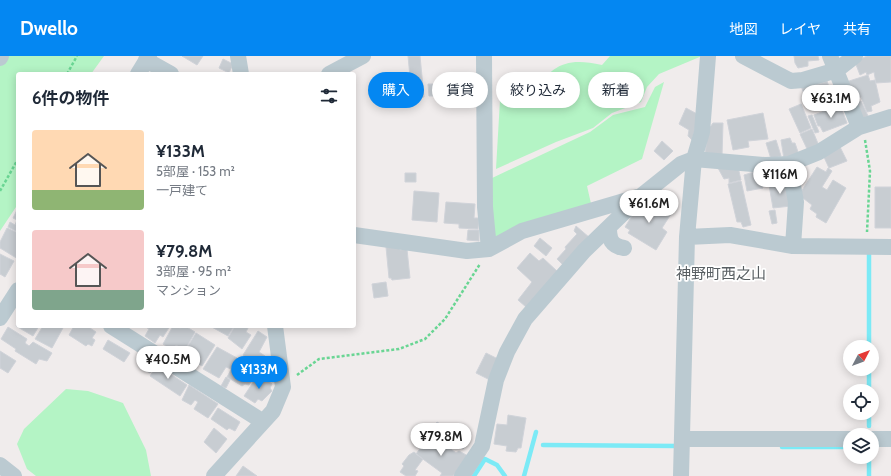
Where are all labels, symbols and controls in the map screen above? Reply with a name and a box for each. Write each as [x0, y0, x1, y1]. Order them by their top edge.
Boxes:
text: Dwello [20, 17, 78, 40]
text: 地図 [729, 20, 757, 38]
text: レイヤ [779, 20, 821, 38]
text: 共有 [843, 20, 871, 38]
chip: 購入 [368, 72, 424, 108]
chip: 賃貸 [432, 72, 488, 108]
chip: 絞り込み [496, 72, 580, 108]
chip: 新着 [588, 72, 644, 108]
icon: filters [318, 85, 340, 107]
pin: ¥63.1M [798, 85, 864, 119]
text: 6件の物件 [32, 88, 110, 108]
text: ¥63.1M [811, 90, 851, 106]
text: ¥133M [156, 141, 205, 161]
icon: home [64, 146, 112, 194]
pin: ¥116M [752, 161, 808, 195]
text: 5部屋 · 153 m² [156, 163, 235, 179]
text: ¥116M [762, 166, 798, 182]
text: 一戸建て [156, 182, 208, 198]
pin: ¥61.6M [616, 190, 682, 224]
text: ¥61.6M [629, 195, 669, 211]
text: ¥79.8M [156, 241, 212, 261]
icon: home [64, 246, 112, 294]
text: 3部屋 · 95 m² [156, 263, 231, 279]
district label: 神野町西之山 [676, 265, 766, 283]
text: マンション [156, 282, 221, 298]
north arrow [843, 340, 879, 376]
map controls [843, 340, 879, 464]
pin: ¥40.5M [135, 346, 201, 380]
text: ¥40.5M [145, 351, 191, 367]
pin: ¥133M [231, 356, 287, 390]
text: ¥133M [240, 361, 278, 377]
button: locate [843, 384, 879, 420]
pin: ¥79.8M [408, 423, 474, 457]
text: ¥79.8M [419, 428, 463, 444]
button: layers [843, 428, 879, 464]

